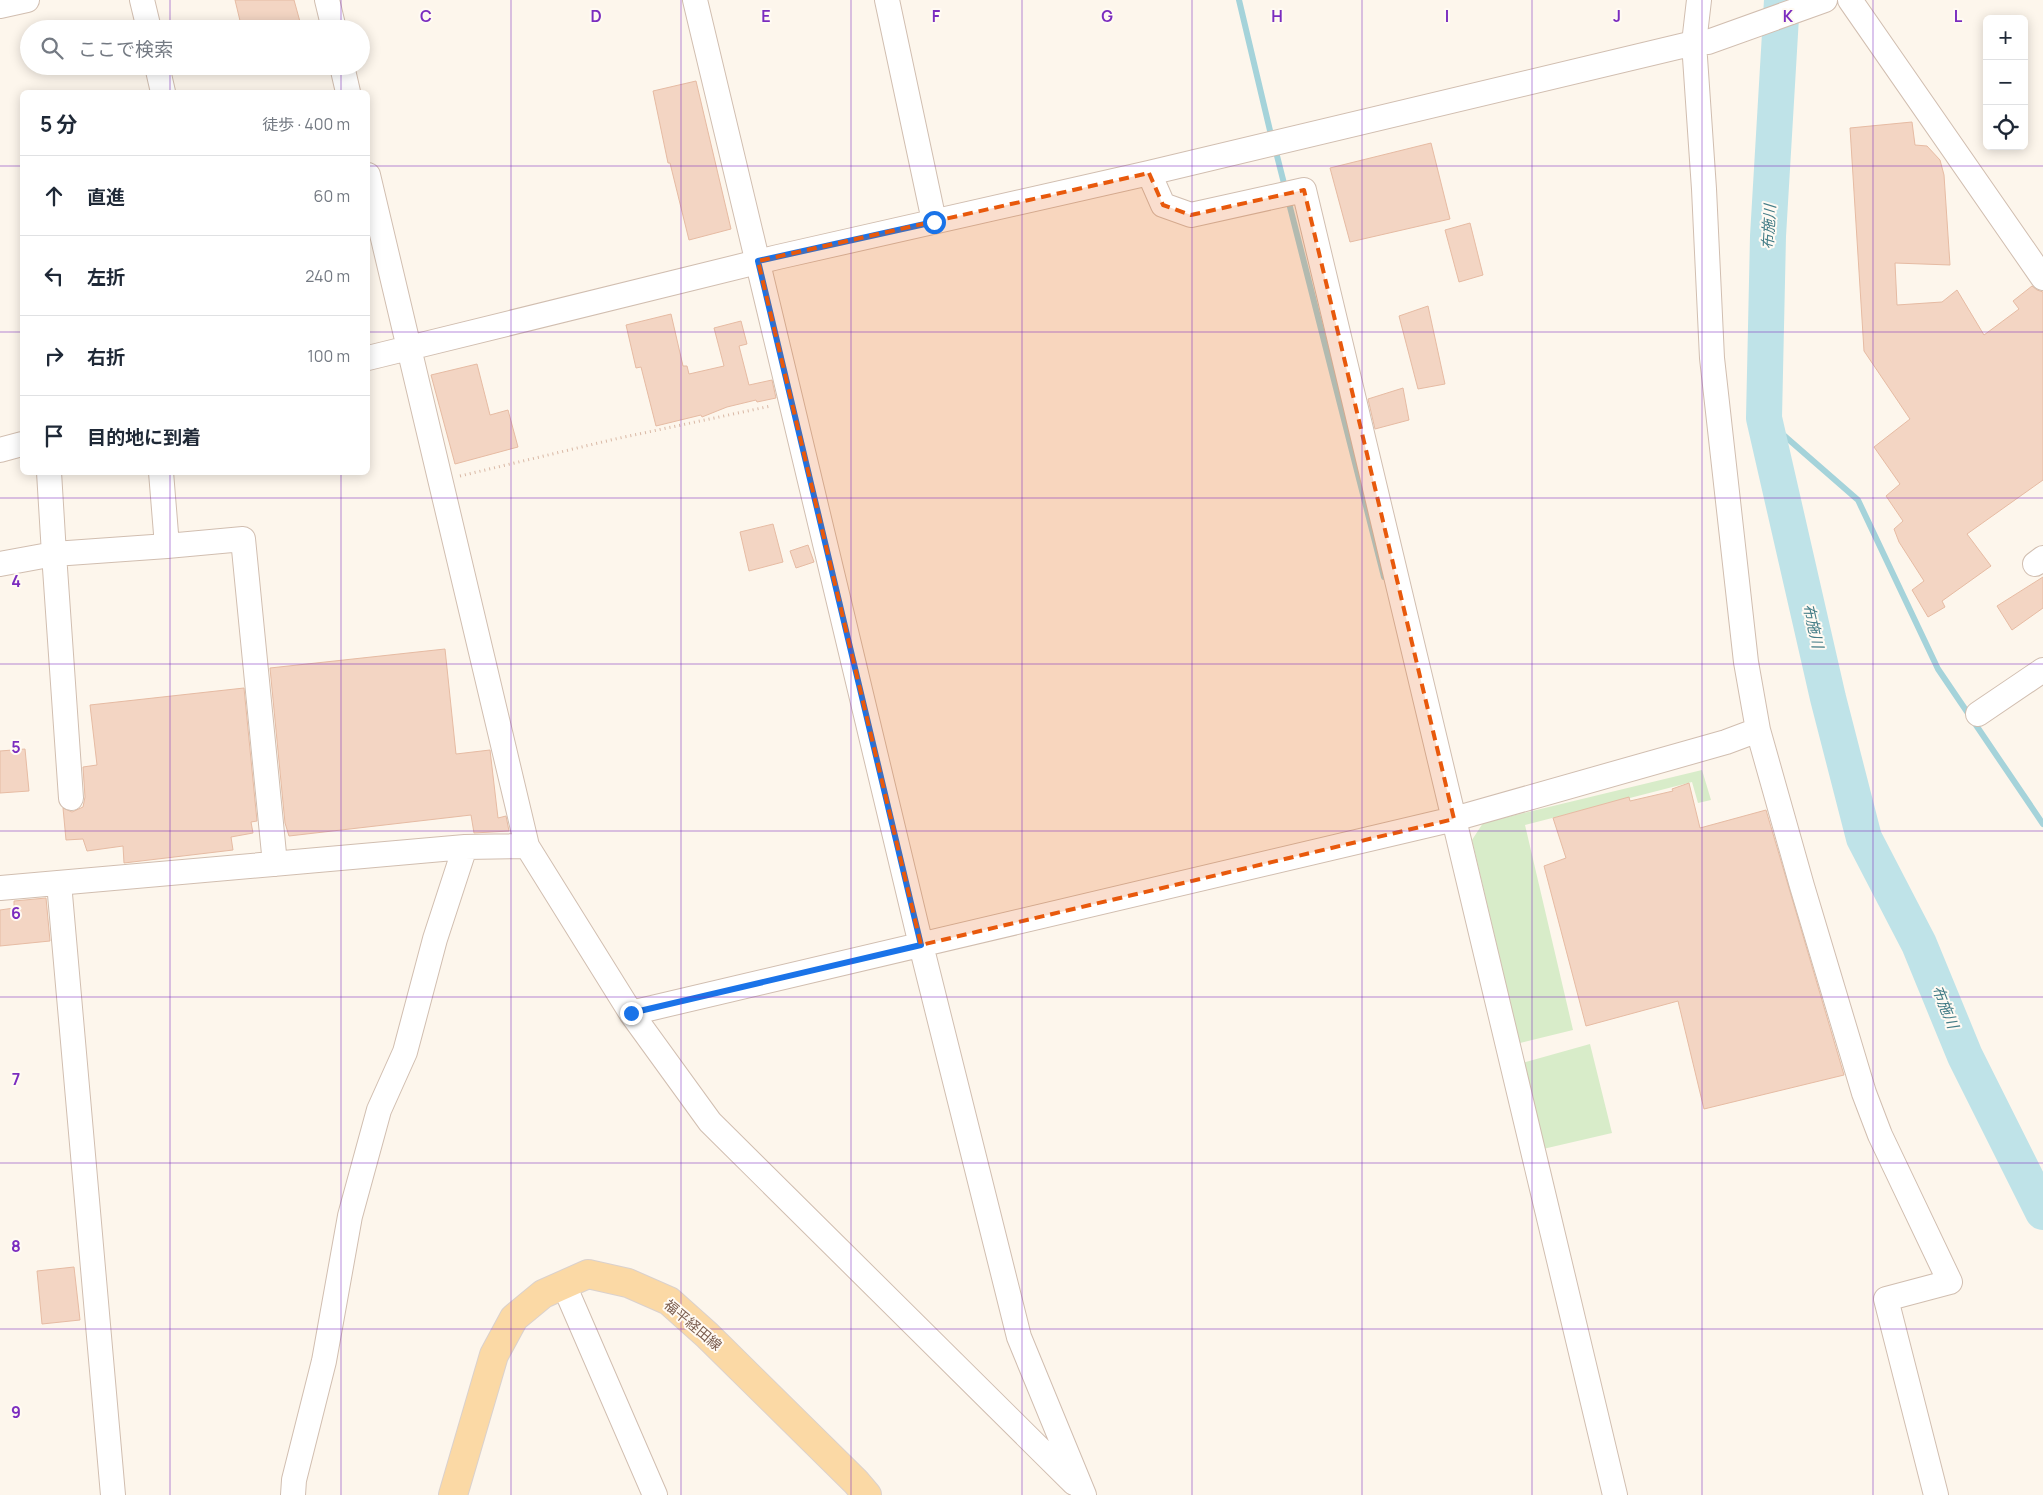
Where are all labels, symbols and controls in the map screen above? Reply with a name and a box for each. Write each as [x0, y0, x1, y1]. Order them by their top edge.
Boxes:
text: C [420, 5, 432, 27]
text: D [590, 5, 602, 27]
text: E [761, 5, 771, 27]
text: F [932, 5, 941, 27]
text: G [1101, 5, 1113, 27]
text: H [1271, 5, 1283, 27]
text: I [1445, 5, 1449, 27]
text: J [1613, 5, 1621, 27]
text: K [1783, 5, 1794, 27]
text: L [1954, 5, 1963, 27]
map controls [1983, 15, 2028, 150]
button: + [1983, 15, 2028, 60]
search box [20, 20, 370, 75]
icon: search [38, 34, 66, 62]
text: ここで検索 [78, 36, 173, 62]
button: − [1983, 60, 2028, 105]
button: locate [1983, 105, 2028, 150]
text: 5 分 [40, 110, 78, 138]
text: 徒歩 · 400 m [262, 113, 350, 135]
icon: ahead [40, 182, 68, 210]
text: 直進 [87, 184, 125, 210]
text: 60 m [314, 185, 350, 207]
water label: 布施川 [1757, 202, 1780, 250]
route start [923, 211, 946, 234]
icon: left [40, 262, 68, 290]
text: 左折 [87, 264, 125, 290]
text: 240 m [305, 265, 350, 287]
icon: right [40, 342, 68, 370]
text: 右折 [87, 344, 125, 370]
text: 100 m [307, 345, 350, 367]
icon: arrive [40, 422, 68, 450]
text: 目的地に到着 [87, 424, 201, 450]
text: 4 [11, 570, 21, 592]
water label: 布施川 [1798, 602, 1829, 652]
text: 5 [11, 736, 21, 758]
text: 6 [11, 902, 21, 924]
water label: 布施川 [1927, 982, 1964, 1033]
route end [620, 1002, 643, 1025]
text: 7 [12, 1068, 20, 1090]
text: 8 [11, 1235, 21, 1257]
street label: 福平経田線 [660, 1295, 726, 1354]
text: 9 [11, 1401, 21, 1423]

